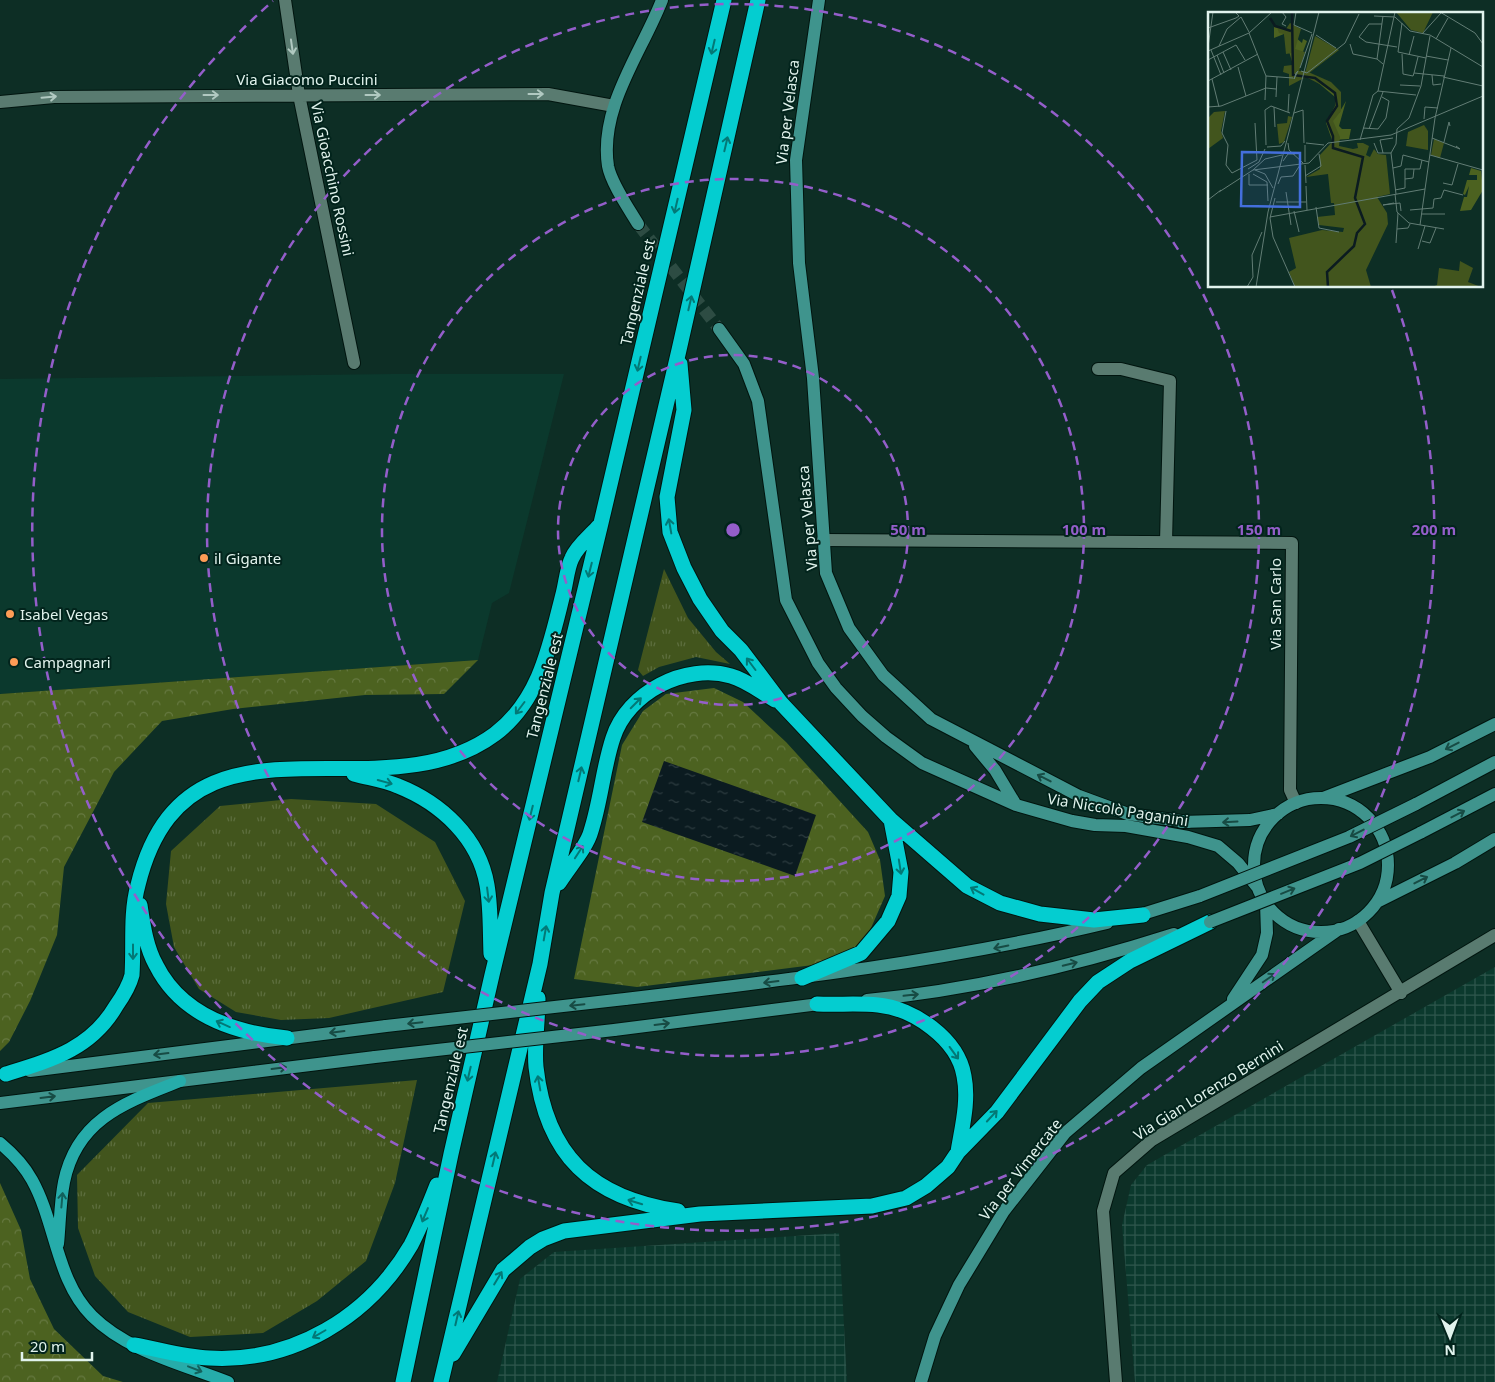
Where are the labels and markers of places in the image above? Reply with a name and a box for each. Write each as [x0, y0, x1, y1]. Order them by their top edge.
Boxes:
centre of rings [724, 521, 742, 539]
place label: il Gigante [214, 548, 281, 568]
marker: il Gigante [198, 552, 210, 564]
place label: Isabel Vegas [20, 604, 108, 624]
marker: Isabel Vegas [4, 608, 16, 620]
place label: Campagnari [24, 652, 111, 672]
marker: Campagnari [8, 656, 20, 668]

